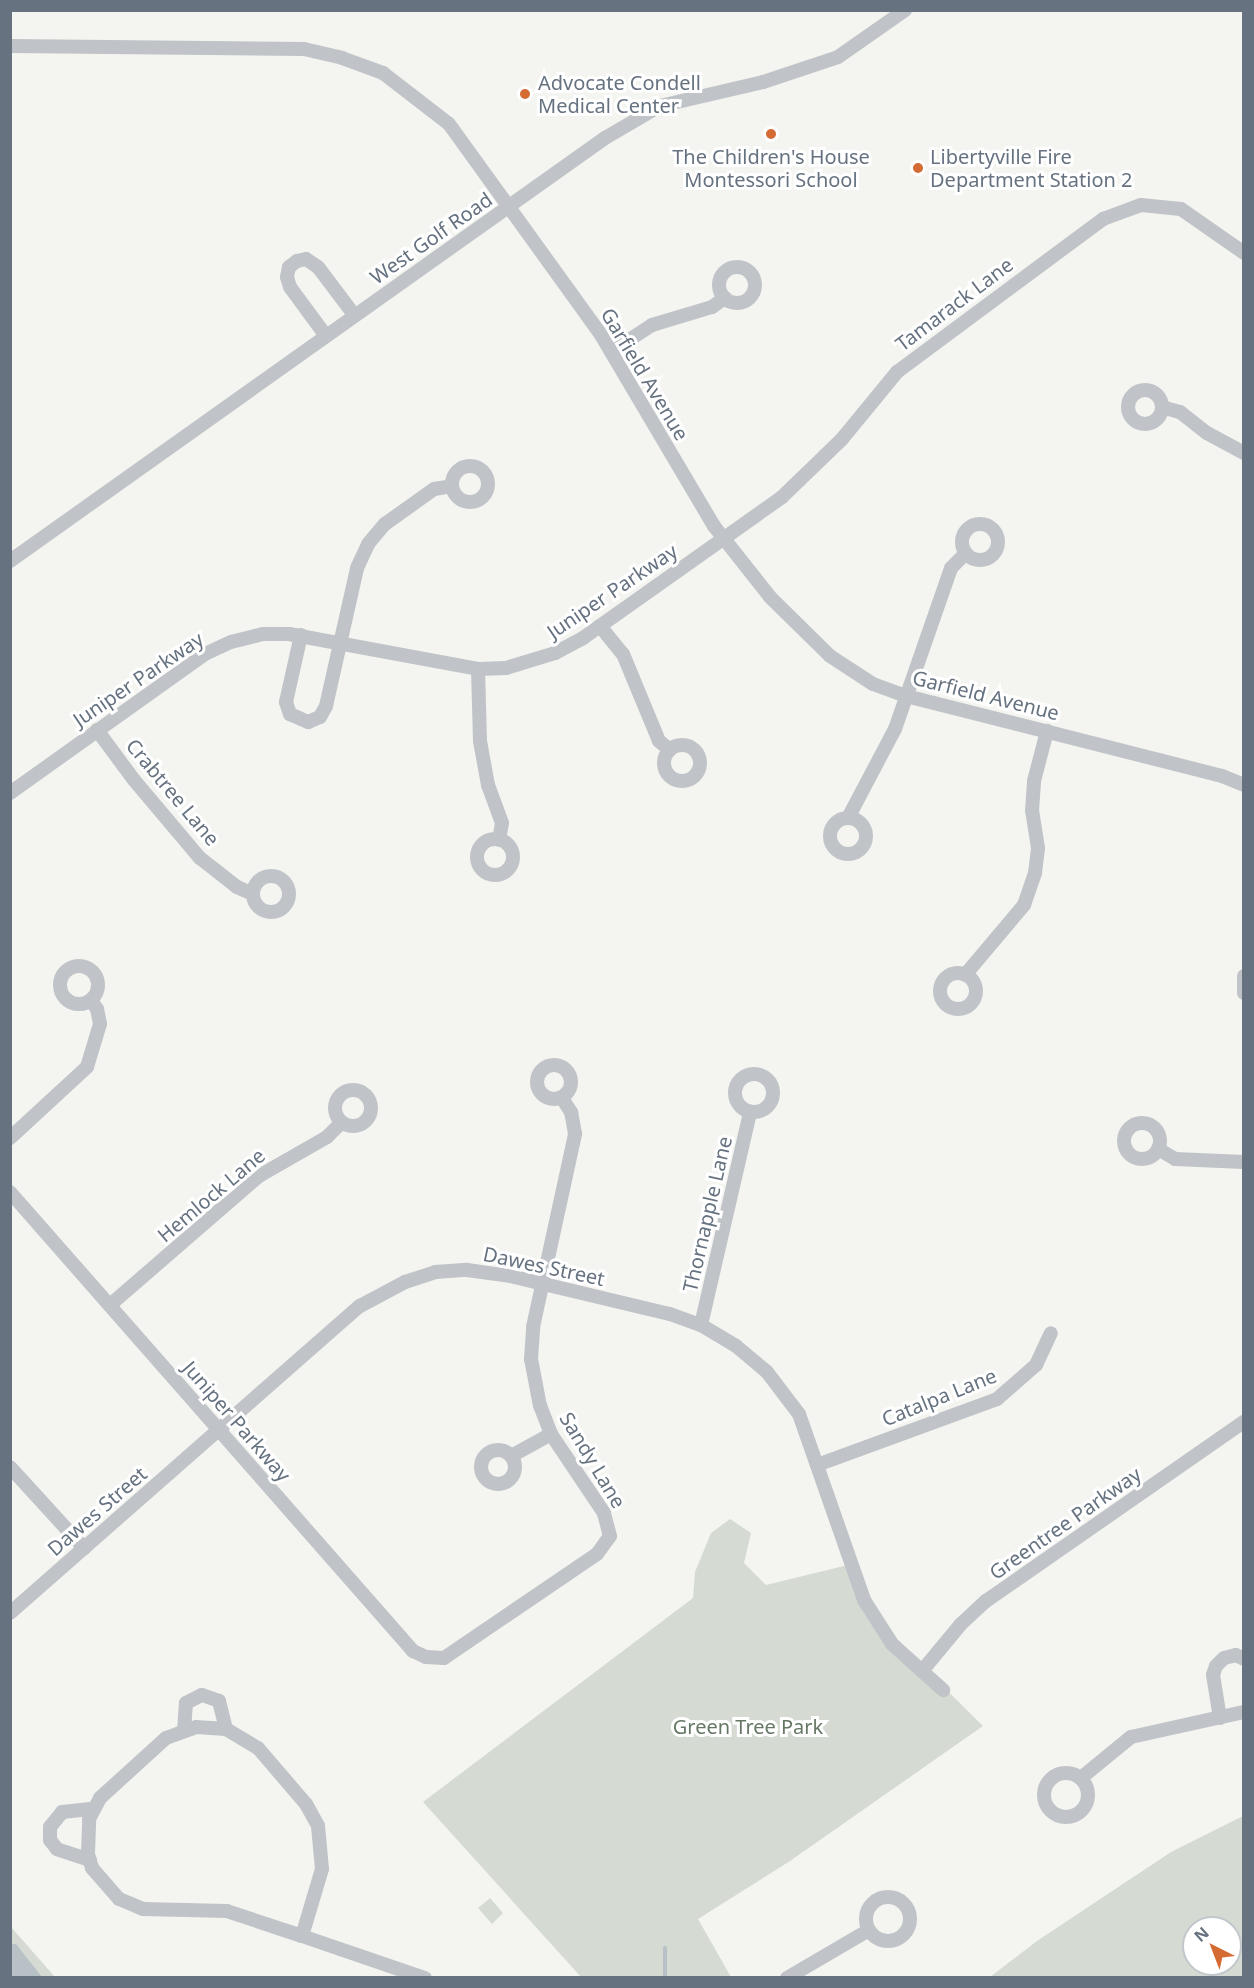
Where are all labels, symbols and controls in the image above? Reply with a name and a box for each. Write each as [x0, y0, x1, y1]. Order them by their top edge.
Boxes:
place label: Advocate Condell Medical Center [538, 70, 701, 117]
marker: Advocate Condell Medical Center [516, 85, 534, 103]
marker: The Children's House Montessori School [764, 127, 778, 141]
place label: The Children's House Montessori School [672, 144, 870, 191]
place label: Libertyville Fire Department Station 2 [930, 144, 1133, 191]
marker: Libertyville Fire Department Station 2 [911, 161, 925, 175]
street label: West Golf Road [365, 187, 497, 289]
street label: Tamarack Lane [891, 252, 1017, 356]
street label: Garfield Avenue [596, 303, 694, 445]
street label: Juniper Parkway [542, 539, 682, 643]
street label: Juniper Parkway [68, 627, 208, 731]
street label: Garfield Avenue [910, 665, 1062, 725]
street label: Crabtree Lane [121, 734, 225, 850]
street label: Thornapple Lane [677, 1134, 737, 1294]
street label: Hemlock Lane [152, 1143, 270, 1247]
street label: Dawes Street [481, 1241, 607, 1291]
street label: Juniper Parkway [178, 1356, 296, 1486]
street label: Catalpa Lane [878, 1363, 1000, 1431]
street label: Sandy Lane [555, 1408, 631, 1512]
street label: Dawes Street [43, 1461, 151, 1561]
street label: Greentree Parkway [985, 1462, 1145, 1584]
park label: Green Tree Park [673, 1714, 823, 1738]
north arrow [1182, 1916, 1242, 1976]
text: N [1189, 1922, 1213, 1947]

